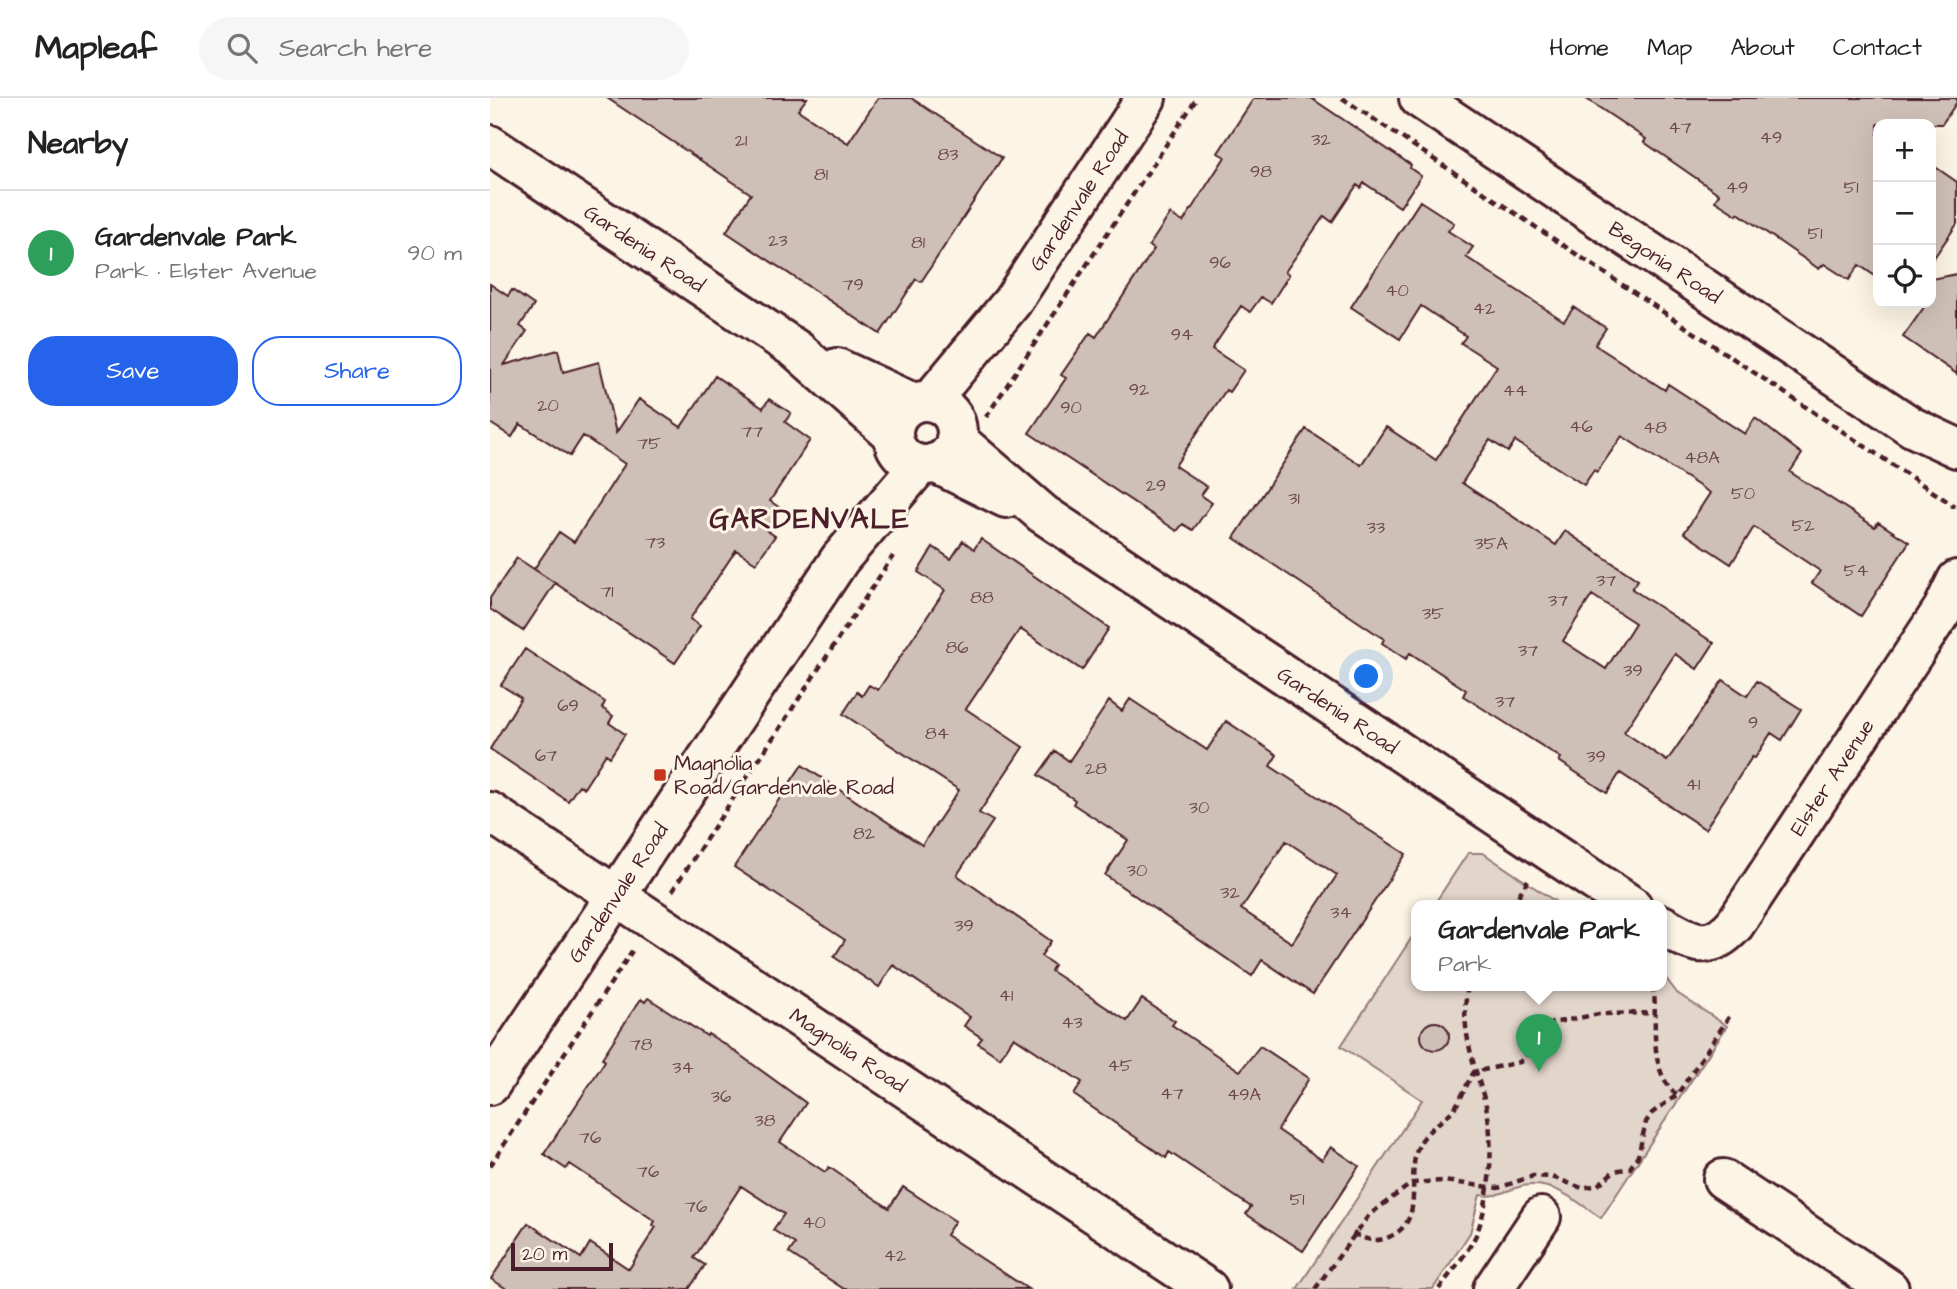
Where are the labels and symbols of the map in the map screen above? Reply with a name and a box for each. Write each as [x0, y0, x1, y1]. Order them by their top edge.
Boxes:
house number: 47 [1668, 115, 1692, 140]
street label: Gardenvale Road [1022, 125, 1136, 277]
house number: 49 [1760, 125, 1782, 150]
house number: 32 [1311, 127, 1331, 152]
house number: 21 [735, 128, 747, 153]
house number: 83 [938, 142, 958, 167]
house number: 98 [1250, 159, 1272, 184]
house number: 81 [814, 162, 828, 187]
house number: 49 [1726, 175, 1748, 200]
house number: 51 [1843, 175, 1859, 200]
street label: Gardenia Road [578, 198, 711, 300]
street label: Begonia Road [1603, 215, 1727, 311]
house number: 51 [1807, 221, 1823, 246]
house number: 23 [768, 228, 788, 253]
house number: 81 [911, 230, 925, 255]
house number: 96 [1209, 250, 1231, 275]
house number: 79 [842, 272, 864, 297]
house number: 40 [1385, 278, 1409, 303]
house number: 42 [1473, 296, 1496, 321]
house number: 94 [1171, 322, 1193, 347]
house number: 92 [1129, 377, 1150, 402]
house number: 44 [1503, 378, 1527, 403]
house number: 20 [537, 393, 559, 418]
house number: 90 [1060, 395, 1082, 420]
house number: 46 [1569, 414, 1593, 439]
house number: 48 [1643, 415, 1667, 440]
house number: 77 [741, 419, 763, 444]
house number: 75 [637, 431, 661, 456]
house number: 48A [1684, 445, 1720, 470]
house number: 29 [1146, 473, 1166, 498]
house number: 50 [1731, 481, 1755, 506]
house number: 31 [1288, 486, 1300, 511]
district label: GARDENVALE [709, 500, 911, 539]
house number: 52 [1791, 513, 1815, 538]
house number: 33 [1367, 515, 1385, 540]
house number: 73 [645, 530, 665, 555]
house number: 35A [1474, 531, 1508, 556]
house number: 54 [1844, 558, 1869, 583]
house number: 37 [1596, 568, 1616, 593]
house number: 71 [600, 579, 614, 604]
house number: 88 [970, 585, 994, 610]
house number: 37 [1548, 588, 1568, 613]
house number: 35 [1422, 601, 1444, 626]
house number: 86 [946, 635, 968, 660]
house number: 37 [1518, 638, 1538, 663]
house number: 39 [1623, 658, 1643, 683]
your location [1349, 659, 1383, 693]
street label: Gardenia Road [1271, 660, 1404, 762]
house number: 37 [1495, 689, 1515, 714]
house number: 69 [557, 693, 579, 718]
house number: 9 [1748, 710, 1758, 735]
street label: Elster Avenue [1783, 713, 1882, 842]
house number: 84 [925, 721, 949, 746]
house number: 67 [535, 743, 557, 768]
house number: 39 [1586, 744, 1606, 769]
place label: Magnolia Road/Gardenvale Road [674, 749, 894, 802]
house number: 28 [1085, 756, 1107, 781]
marker: Magnolia Road/Gardenvale Road [652, 767, 668, 783]
house number: 41 [1686, 772, 1700, 797]
house number: 30 [1189, 795, 1209, 820]
street label: Gardenvale Road [561, 817, 676, 969]
house number: 82 [853, 821, 876, 846]
house number: 30 [1127, 858, 1147, 883]
house number: 32 [1220, 880, 1240, 905]
house number: 34 [1330, 900, 1352, 925]
house number: 39 [954, 913, 974, 938]
house number: 41 [999, 983, 1013, 1008]
street label: Magnolia Road [784, 1001, 912, 1100]
house number: 43 [1061, 1010, 1083, 1035]
pin: 1 [1516, 1014, 1562, 1072]
house number: 78 [630, 1032, 653, 1057]
house number: 45 [1108, 1053, 1133, 1078]
house number: 34 [672, 1055, 694, 1080]
house number: 47 [1160, 1081, 1184, 1106]
house number: 49A [1227, 1082, 1261, 1107]
house number: 36 [711, 1084, 731, 1109]
house number: 38 [755, 1108, 776, 1133]
house number: 76 [579, 1125, 601, 1150]
house number: 76 [637, 1159, 659, 1184]
house number: 51 [1289, 1187, 1305, 1212]
house number: 76 [685, 1194, 707, 1219]
house number: 40 [802, 1210, 826, 1235]
scale bar [511, 1240, 612, 1272]
house number: 42 [884, 1243, 907, 1268]

